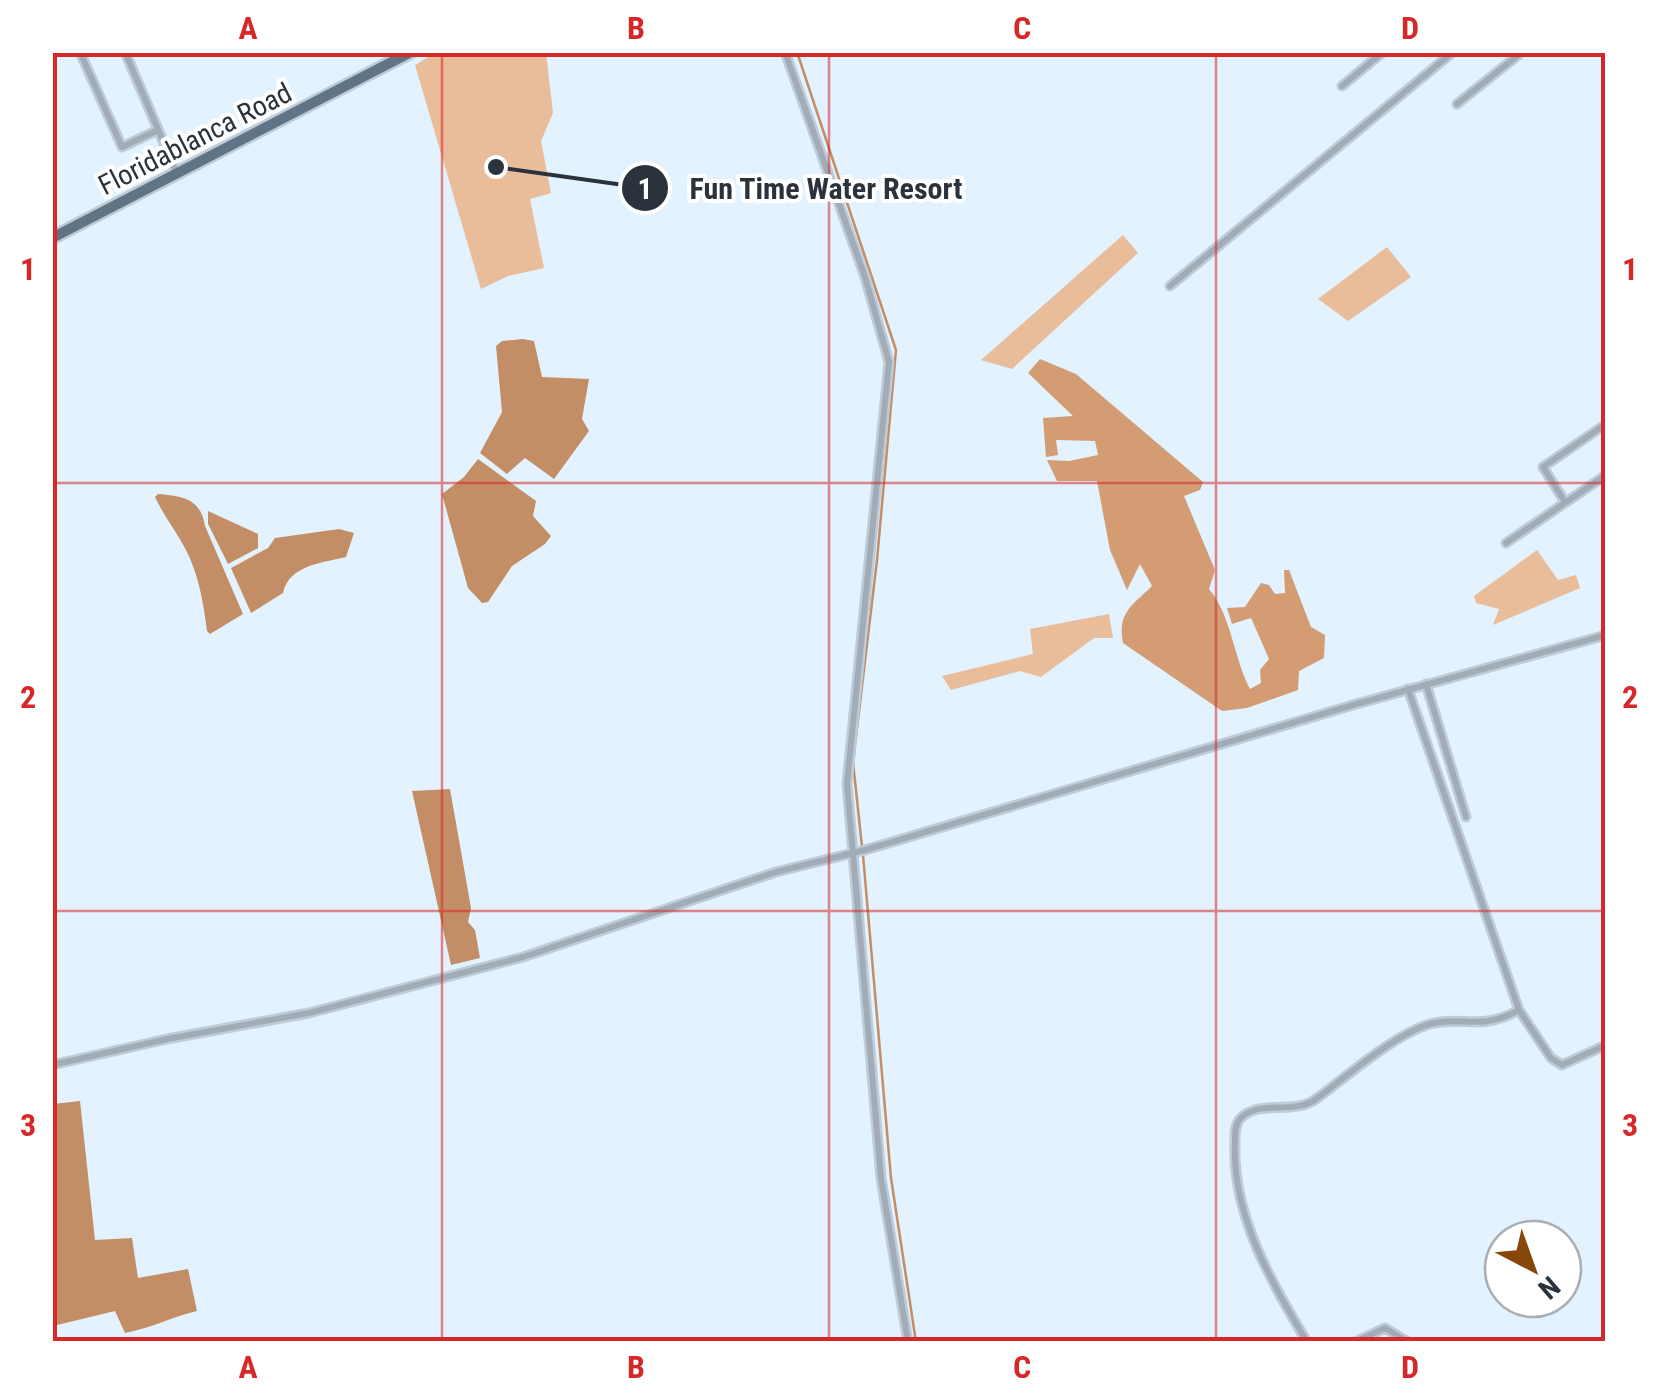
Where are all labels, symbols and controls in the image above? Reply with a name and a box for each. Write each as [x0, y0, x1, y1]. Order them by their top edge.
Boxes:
text: A [238, 9, 258, 47]
text: B [627, 9, 645, 47]
text: C [1013, 9, 1031, 47]
text: D [1401, 9, 1419, 47]
street label: Floridablanca Road [93, 76, 297, 202]
callout: Fun Time Water Resort [620, 158, 983, 218]
text: 1 [637, 171, 653, 206]
text: Fun Time Water Resort [690, 171, 962, 206]
text: 1 [20, 250, 36, 288]
text: 1 [1622, 250, 1638, 288]
text: 2 [20, 678, 36, 716]
text: 2 [1622, 678, 1638, 716]
text: 3 [20, 1106, 36, 1144]
text: 3 [1622, 1106, 1638, 1144]
north arrow [1483, 1219, 1583, 1319]
text: N [1532, 1269, 1566, 1306]
text: A [238, 1348, 258, 1386]
text: B [627, 1348, 645, 1386]
text: C [1013, 1348, 1031, 1386]
text: D [1401, 1348, 1419, 1386]

